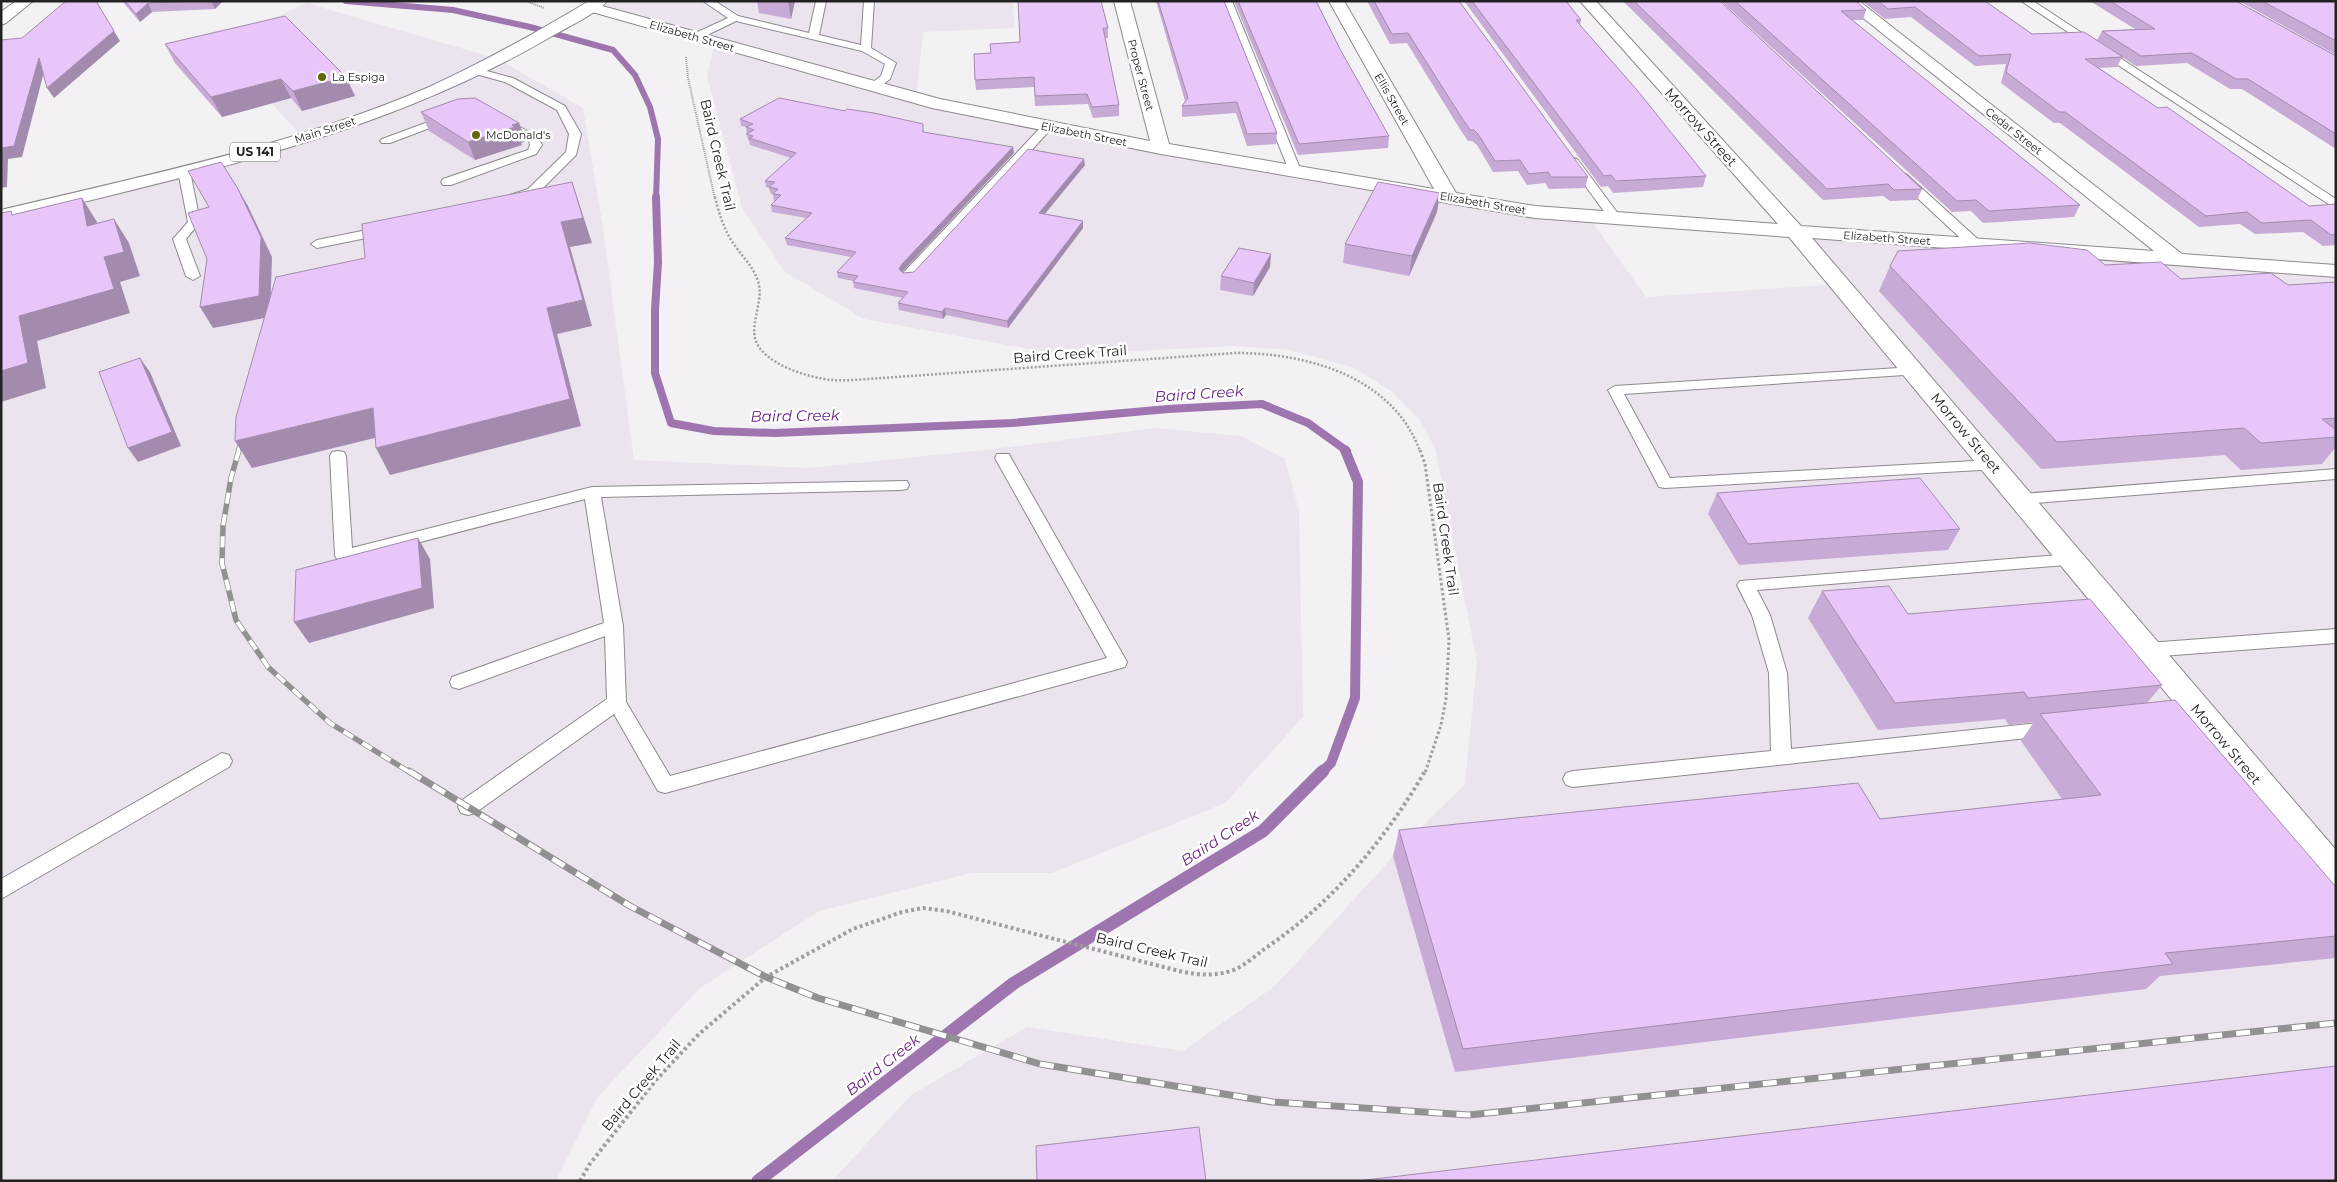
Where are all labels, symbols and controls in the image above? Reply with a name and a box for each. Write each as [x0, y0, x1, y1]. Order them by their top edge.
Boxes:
street label: Elizabeth Street [648, 17, 737, 55]
street label: Proper Street [1125, 38, 1157, 113]
place label: La Espiga [332, 70, 385, 84]
street label: Ellis Street [1372, 70, 1413, 128]
marker: La Espiga [316, 71, 328, 83]
street label: Morrow Street [1661, 84, 1741, 170]
street label: Baird Creek Trail [696, 97, 740, 213]
street label: Cedar Street [1983, 104, 2046, 158]
street label: Main Street [293, 113, 358, 146]
street label: Elizabeth Street [1040, 119, 1129, 149]
place label: McDonald's [486, 128, 551, 142]
marker: McDonald's [470, 129, 482, 141]
road number: US 141 [230, 142, 280, 162]
street label: Elizabeth Street [1439, 189, 1528, 218]
street label: Elizabeth Street [1843, 228, 1932, 248]
street label: Baird Creek Trail [1012, 341, 1128, 367]
water label: Baird Creek [1154, 381, 1245, 406]
street label: Morrow Street [1927, 389, 2005, 477]
water label: Baird Creek [750, 405, 841, 426]
street label: Baird Creek Trail [1429, 481, 1463, 597]
street label: Morrow Street [2187, 700, 2265, 788]
water label: Baird Creek [1177, 805, 1263, 870]
street label: Baird Creek Trail [1094, 928, 1210, 972]
water label: Baird Creek [842, 1029, 924, 1100]
street label: Baird Creek Trail [597, 1035, 685, 1135]

